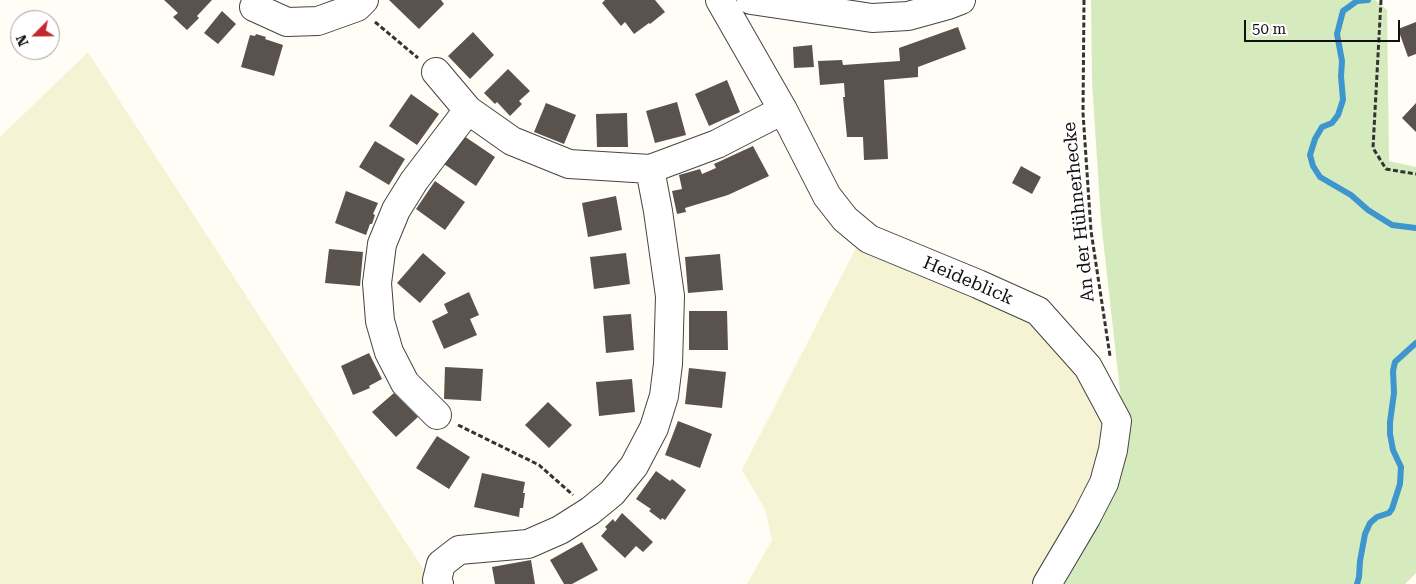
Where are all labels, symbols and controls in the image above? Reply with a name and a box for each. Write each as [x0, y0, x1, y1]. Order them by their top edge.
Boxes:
north arrow [10, 10, 60, 60]
scale bar [1246, 10, 1402, 42]
text: 50 m [1252, 20, 1286, 38]
text: N [13, 32, 32, 49]
street label: An der Hühnerhecke [1059, 121, 1099, 303]
street label: Heideblick [920, 252, 1016, 310]

